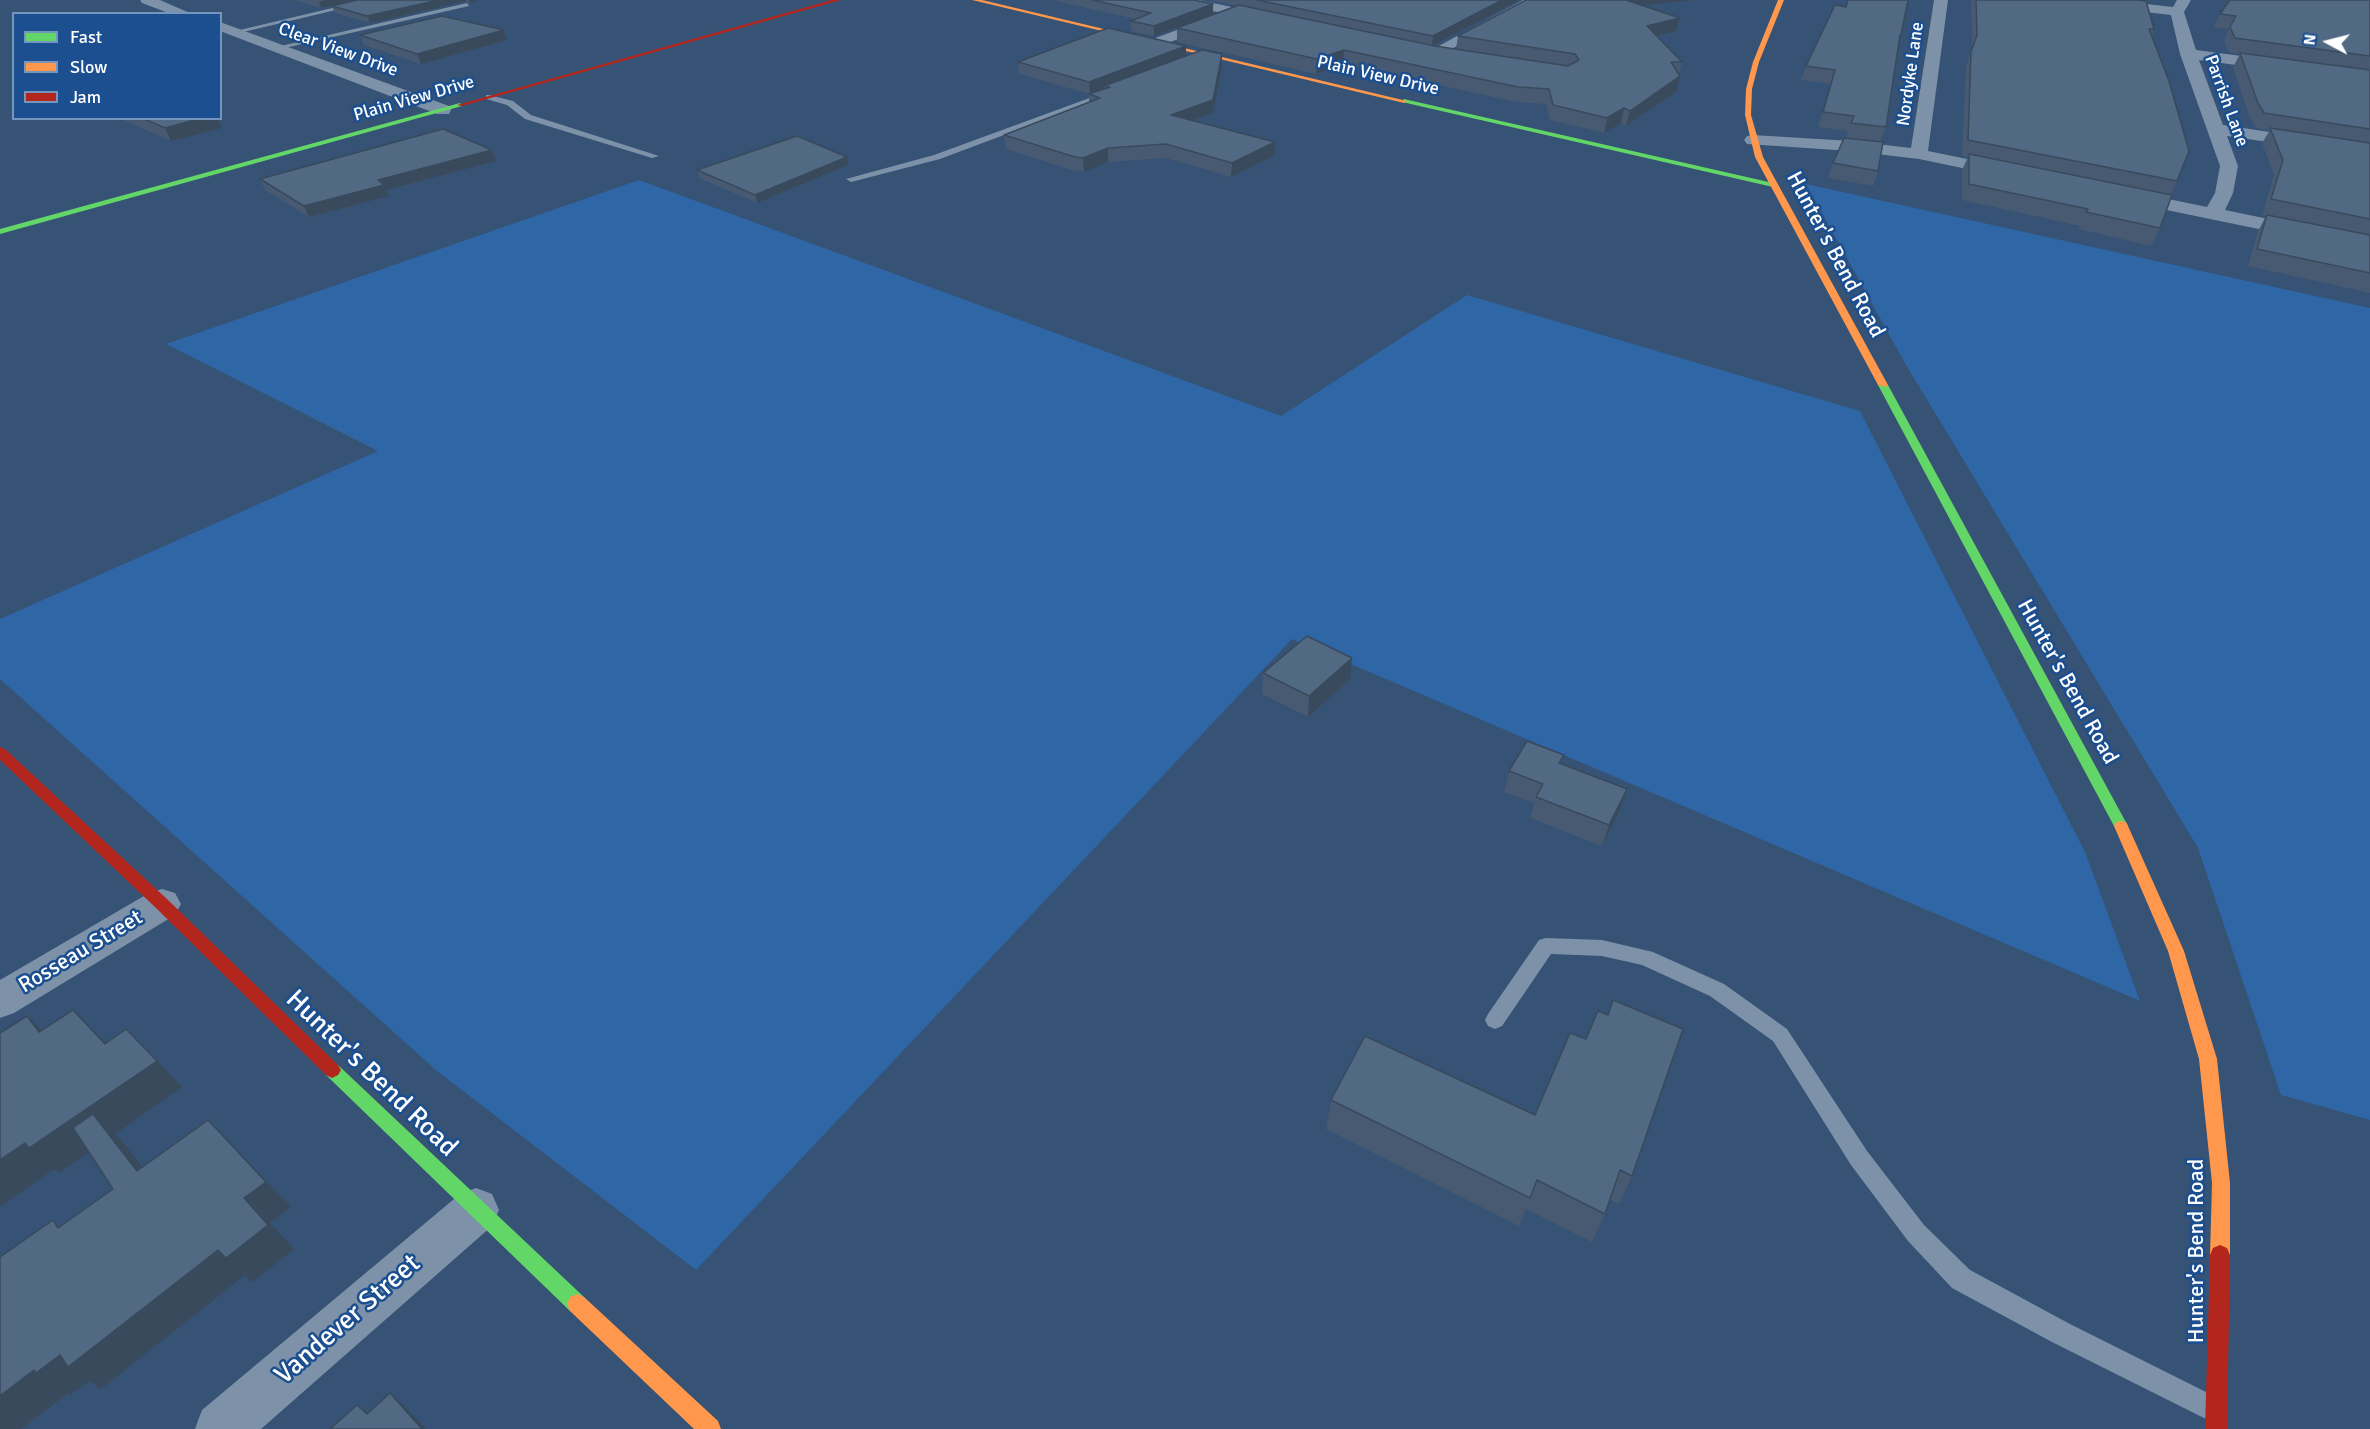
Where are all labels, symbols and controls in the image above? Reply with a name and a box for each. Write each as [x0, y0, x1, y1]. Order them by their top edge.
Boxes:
legend [12, 12, 222, 120]
north arrow [2298, 12, 2358, 72]
street label: Clear View Drive [275, 18, 401, 82]
street label: Nordyke Lane [1893, 21, 1929, 127]
text: Fast [70, 26, 102, 48]
text: N [2300, 33, 2321, 47]
street label: Plain View Drive [1315, 51, 1441, 101]
street label: Parrish Lane [2199, 52, 2253, 150]
text: Slow [70, 56, 107, 78]
street label: Plain View Drive [351, 71, 477, 127]
text: Jam [70, 86, 101, 108]
street label: Hunter's Bend Road [1780, 167, 1890, 343]
street label: Hunter's Bend Road [2011, 595, 2123, 769]
street label: Rosseau Street [14, 905, 148, 999]
street label: Hunter's Bend Road [278, 984, 464, 1164]
street label: Hunter's Bend Road [2184, 1159, 2210, 1343]
street label: Vandever Street [269, 1248, 427, 1392]

